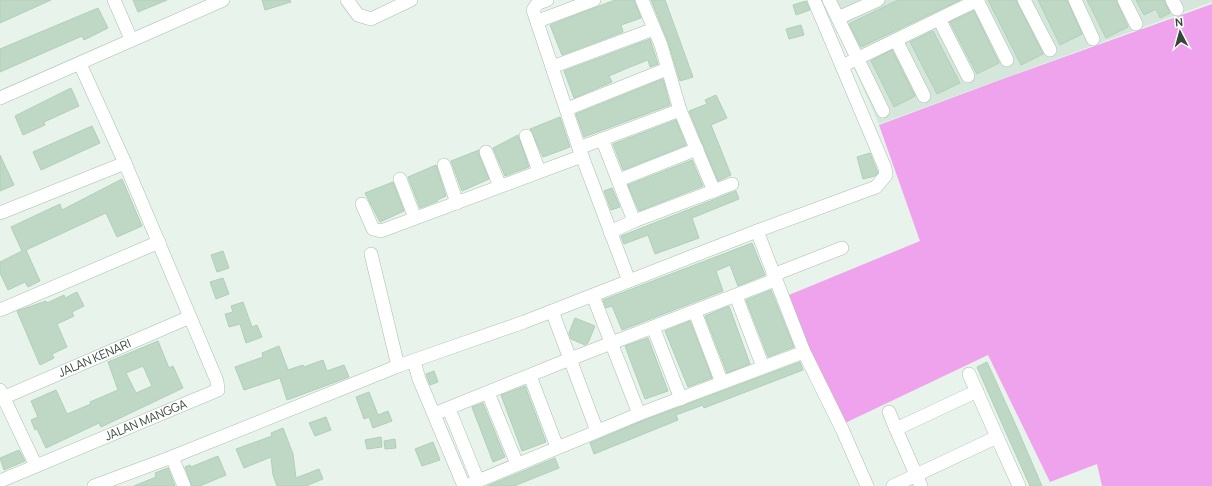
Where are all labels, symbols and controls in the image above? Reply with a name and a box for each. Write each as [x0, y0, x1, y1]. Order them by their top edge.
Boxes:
north arrow [1160, 12, 1200, 52]
text: N [1174, 14, 1184, 29]
street label: JALAN KENARI [55, 335, 133, 381]
street label: JALAN MANGGA [102, 395, 190, 444]

